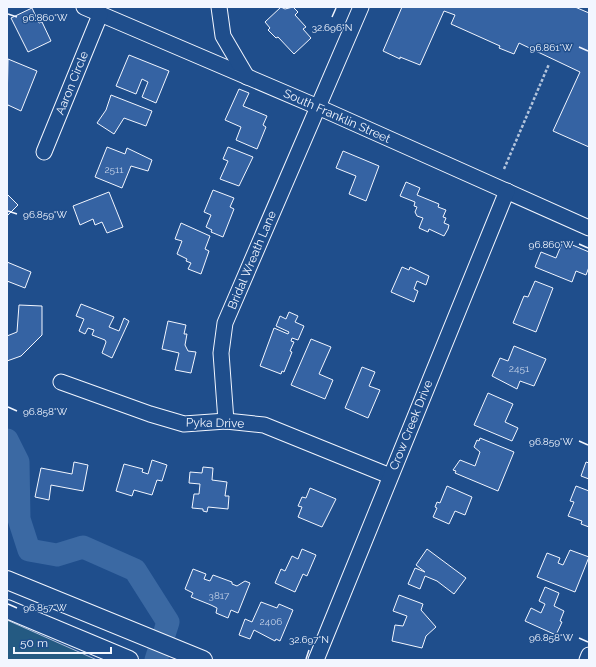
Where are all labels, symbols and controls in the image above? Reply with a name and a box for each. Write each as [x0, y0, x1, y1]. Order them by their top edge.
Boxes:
text: 96.860°W [23, 12, 68, 23]
text: 32.696°N [312, 22, 352, 33]
text: 96.861°W [530, 42, 573, 53]
street label: Aaron Circle [53, 49, 91, 117]
street label: South Franklin Street [281, 86, 393, 146]
house number: 2511 [104, 164, 124, 175]
text: 96.859°W [23, 209, 67, 220]
street label: Bridal Wreath Lane [225, 209, 279, 311]
text: 96.860°W [529, 239, 574, 250]
house number: 2451 [509, 363, 530, 374]
street label: Crow Creek Drive [387, 378, 435, 472]
text: 96.858°W [23, 406, 68, 417]
street label: Pyka Drive [186, 415, 244, 431]
text: 96.859°W [529, 436, 573, 447]
house number: 3817 [209, 590, 230, 601]
text: 96.857°W [23, 602, 67, 613]
house number: 2406 [260, 616, 282, 627]
scale bar [14, 629, 111, 655]
text: 96.858°W [529, 632, 574, 643]
text: 32.697°N [289, 634, 329, 645]
text: 50 m [20, 636, 48, 650]

